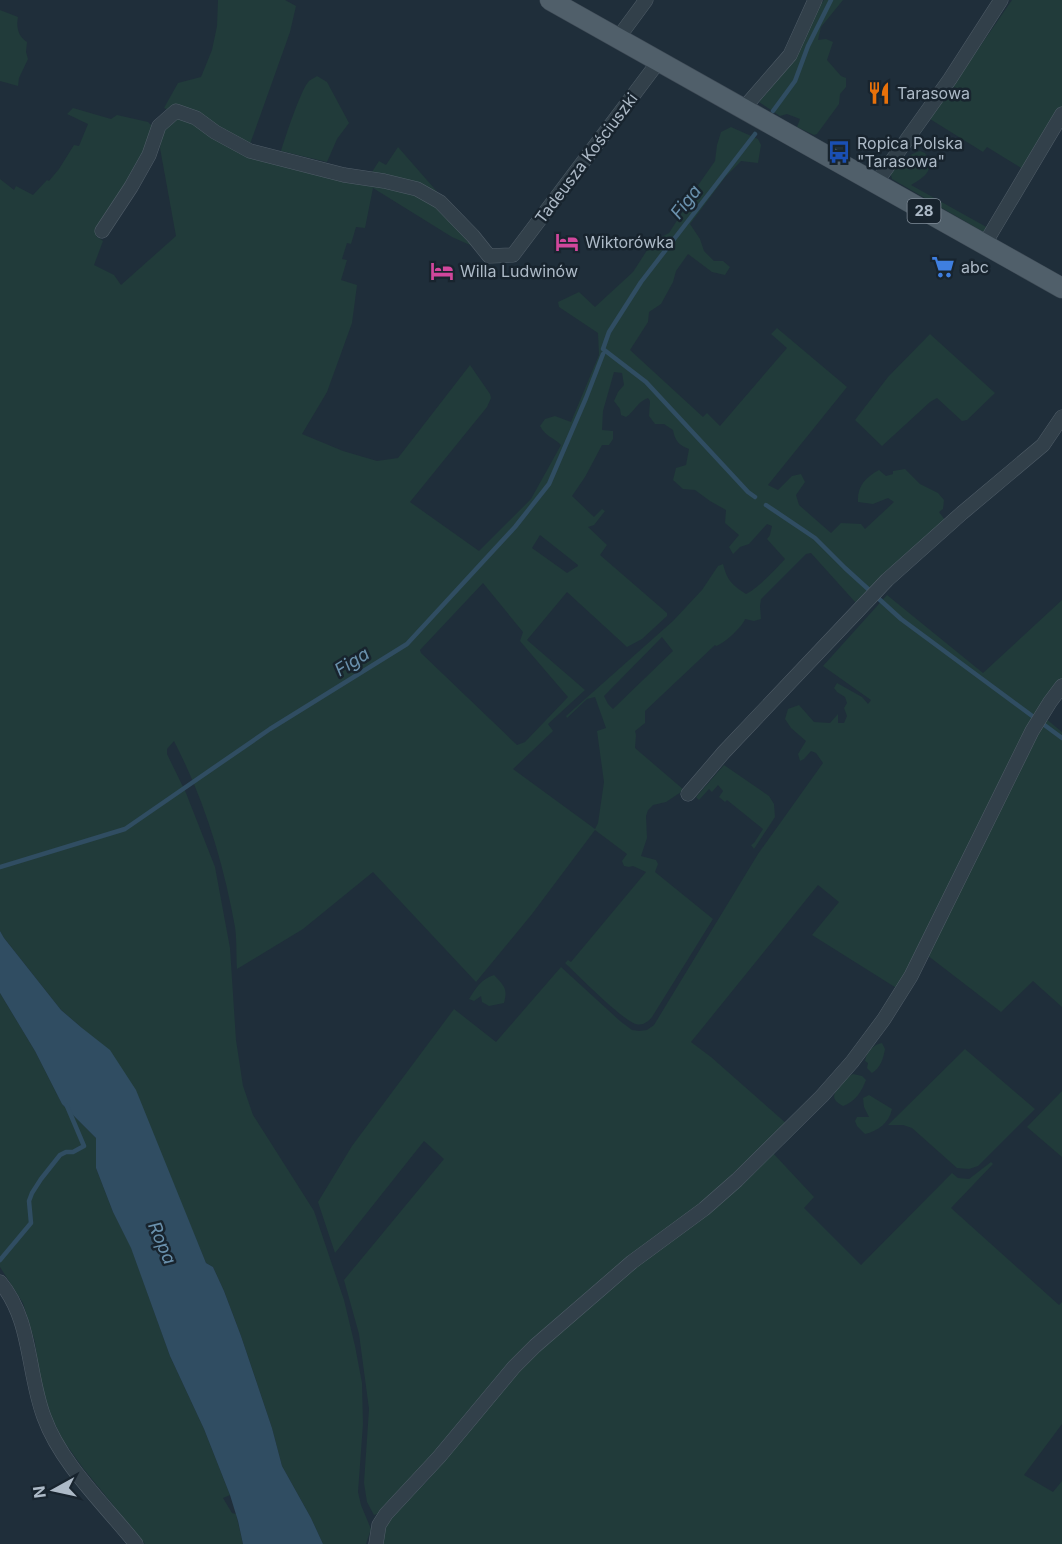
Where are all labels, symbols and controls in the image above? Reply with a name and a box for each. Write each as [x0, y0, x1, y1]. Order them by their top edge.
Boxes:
restaurant icon: Tarasowa [866, 80, 892, 106]
place label: Tarasowa [897, 83, 970, 103]
street label: Tadeusza Kościuszki [530, 89, 642, 227]
place label: Ropica Polska "Tarasowa" [857, 133, 963, 171]
bus stop icon: Ropica Polska "Tarasowa" [826, 139, 852, 165]
water label: Figa [666, 181, 705, 223]
road number: 28 [908, 199, 940, 223]
hotel icon: Wiktorówka [554, 229, 580, 255]
place label: Wiktorówka [585, 232, 674, 252]
supermarket icon: abc [930, 254, 956, 280]
place label: abc [961, 257, 989, 277]
hotel icon: Willa Ludwinów [429, 258, 455, 284]
place label: Willa Ludwinów [460, 261, 578, 281]
water label: Figa [330, 643, 373, 680]
water label: Ropa [144, 1218, 181, 1267]
north arrow [24, 1460, 84, 1520]
text: N [28, 1485, 50, 1500]

